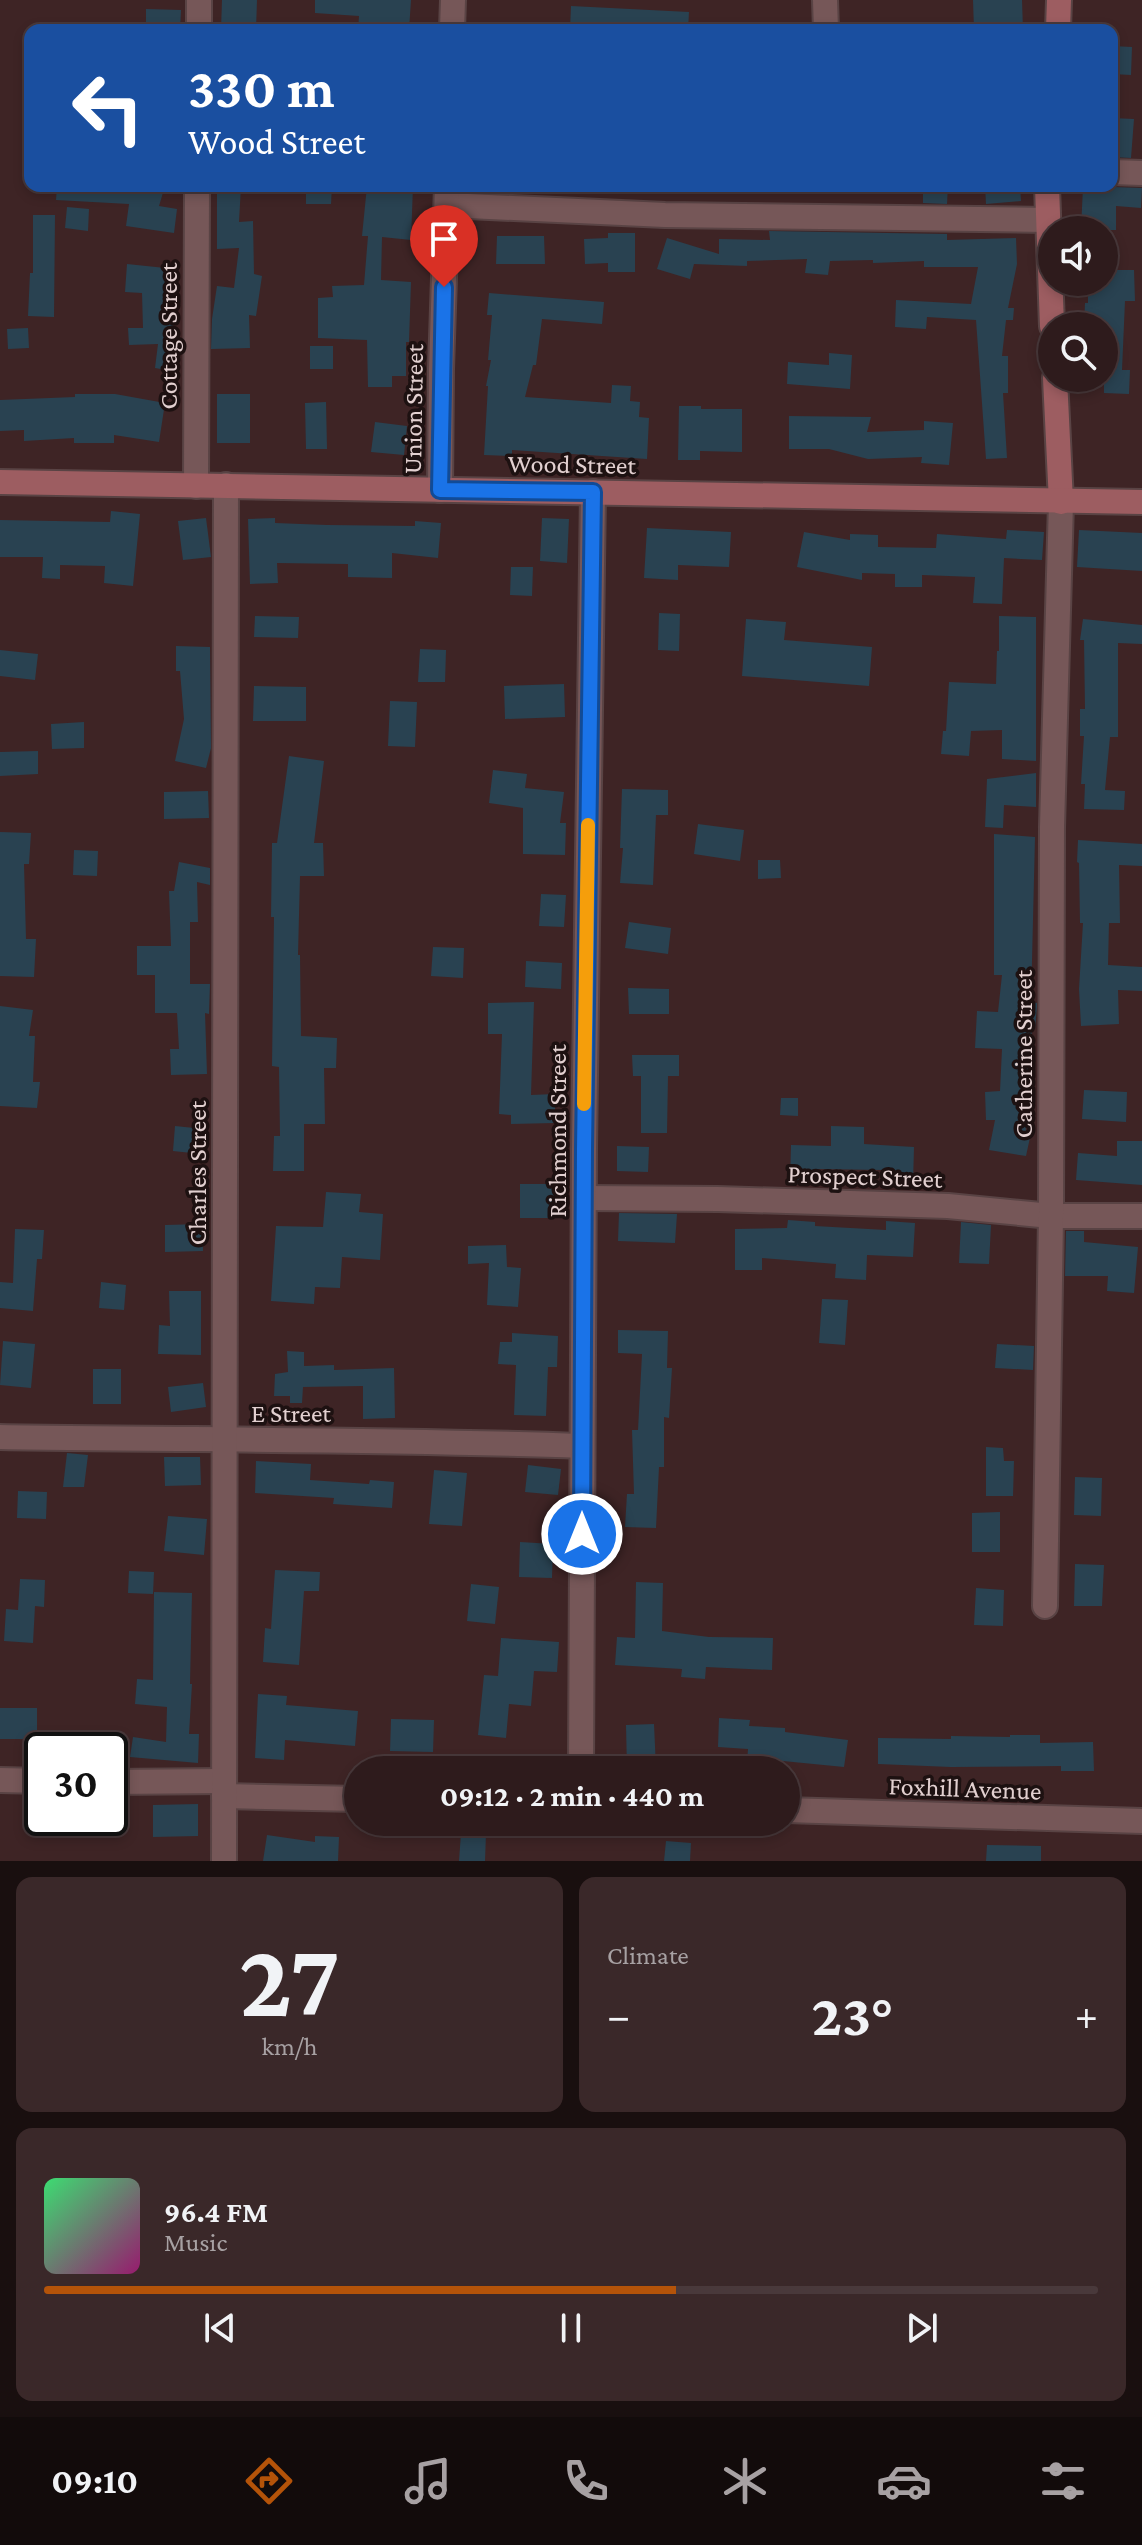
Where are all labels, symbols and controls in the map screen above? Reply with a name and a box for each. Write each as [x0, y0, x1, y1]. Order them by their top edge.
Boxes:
icon: left [56, 56, 160, 160]
text: 330 m [188, 57, 335, 119]
text: Wood Street [188, 122, 365, 162]
pin [410, 205, 478, 287]
map controls [1038, 216, 1118, 392]
button: sound [1038, 216, 1118, 296]
icon: arrive [422, 217, 466, 261]
street label: Cottage Street [154, 262, 183, 409]
button: search [1038, 312, 1118, 392]
street label: Union Street [398, 343, 429, 474]
street label: Wood Street [508, 449, 637, 480]
street label: Catherine Street [1009, 969, 1038, 1138]
street label: Richmond Street [543, 1044, 572, 1218]
street label: Charles Street [183, 1100, 212, 1245]
street label: Prospect Street [787, 1159, 943, 1194]
street label: E Street [251, 1399, 331, 1428]
position arrow [540, 1492, 624, 1576]
speed limit sign: 30 [24, 1732, 128, 1836]
street label: Foxhill Avenue [888, 1771, 1042, 1806]
text: 09:12 · 2 min · 440 m [440, 1779, 704, 1812]
text: 27 [239, 1922, 340, 2037]
text: Climate [607, 1941, 689, 1970]
text: 23° [811, 1981, 894, 2048]
text: − [607, 1991, 630, 2039]
text: + [1075, 1991, 1098, 2039]
text: km/h [261, 2032, 318, 2061]
text: 96.4 FM [164, 2195, 268, 2228]
text: Music [164, 2228, 227, 2257]
icon: previous [198, 2306, 242, 2350]
icon: pause [549, 2306, 593, 2350]
icon: next [900, 2306, 944, 2350]
icon: directions [241, 2453, 297, 2509]
icon: music [400, 2453, 456, 2509]
icon: phone [558, 2453, 614, 2509]
icon: climate [717, 2453, 773, 2509]
icon: car [876, 2453, 932, 2509]
icon: filters [1035, 2453, 1091, 2509]
text: 09:10 [51, 2461, 138, 2501]

